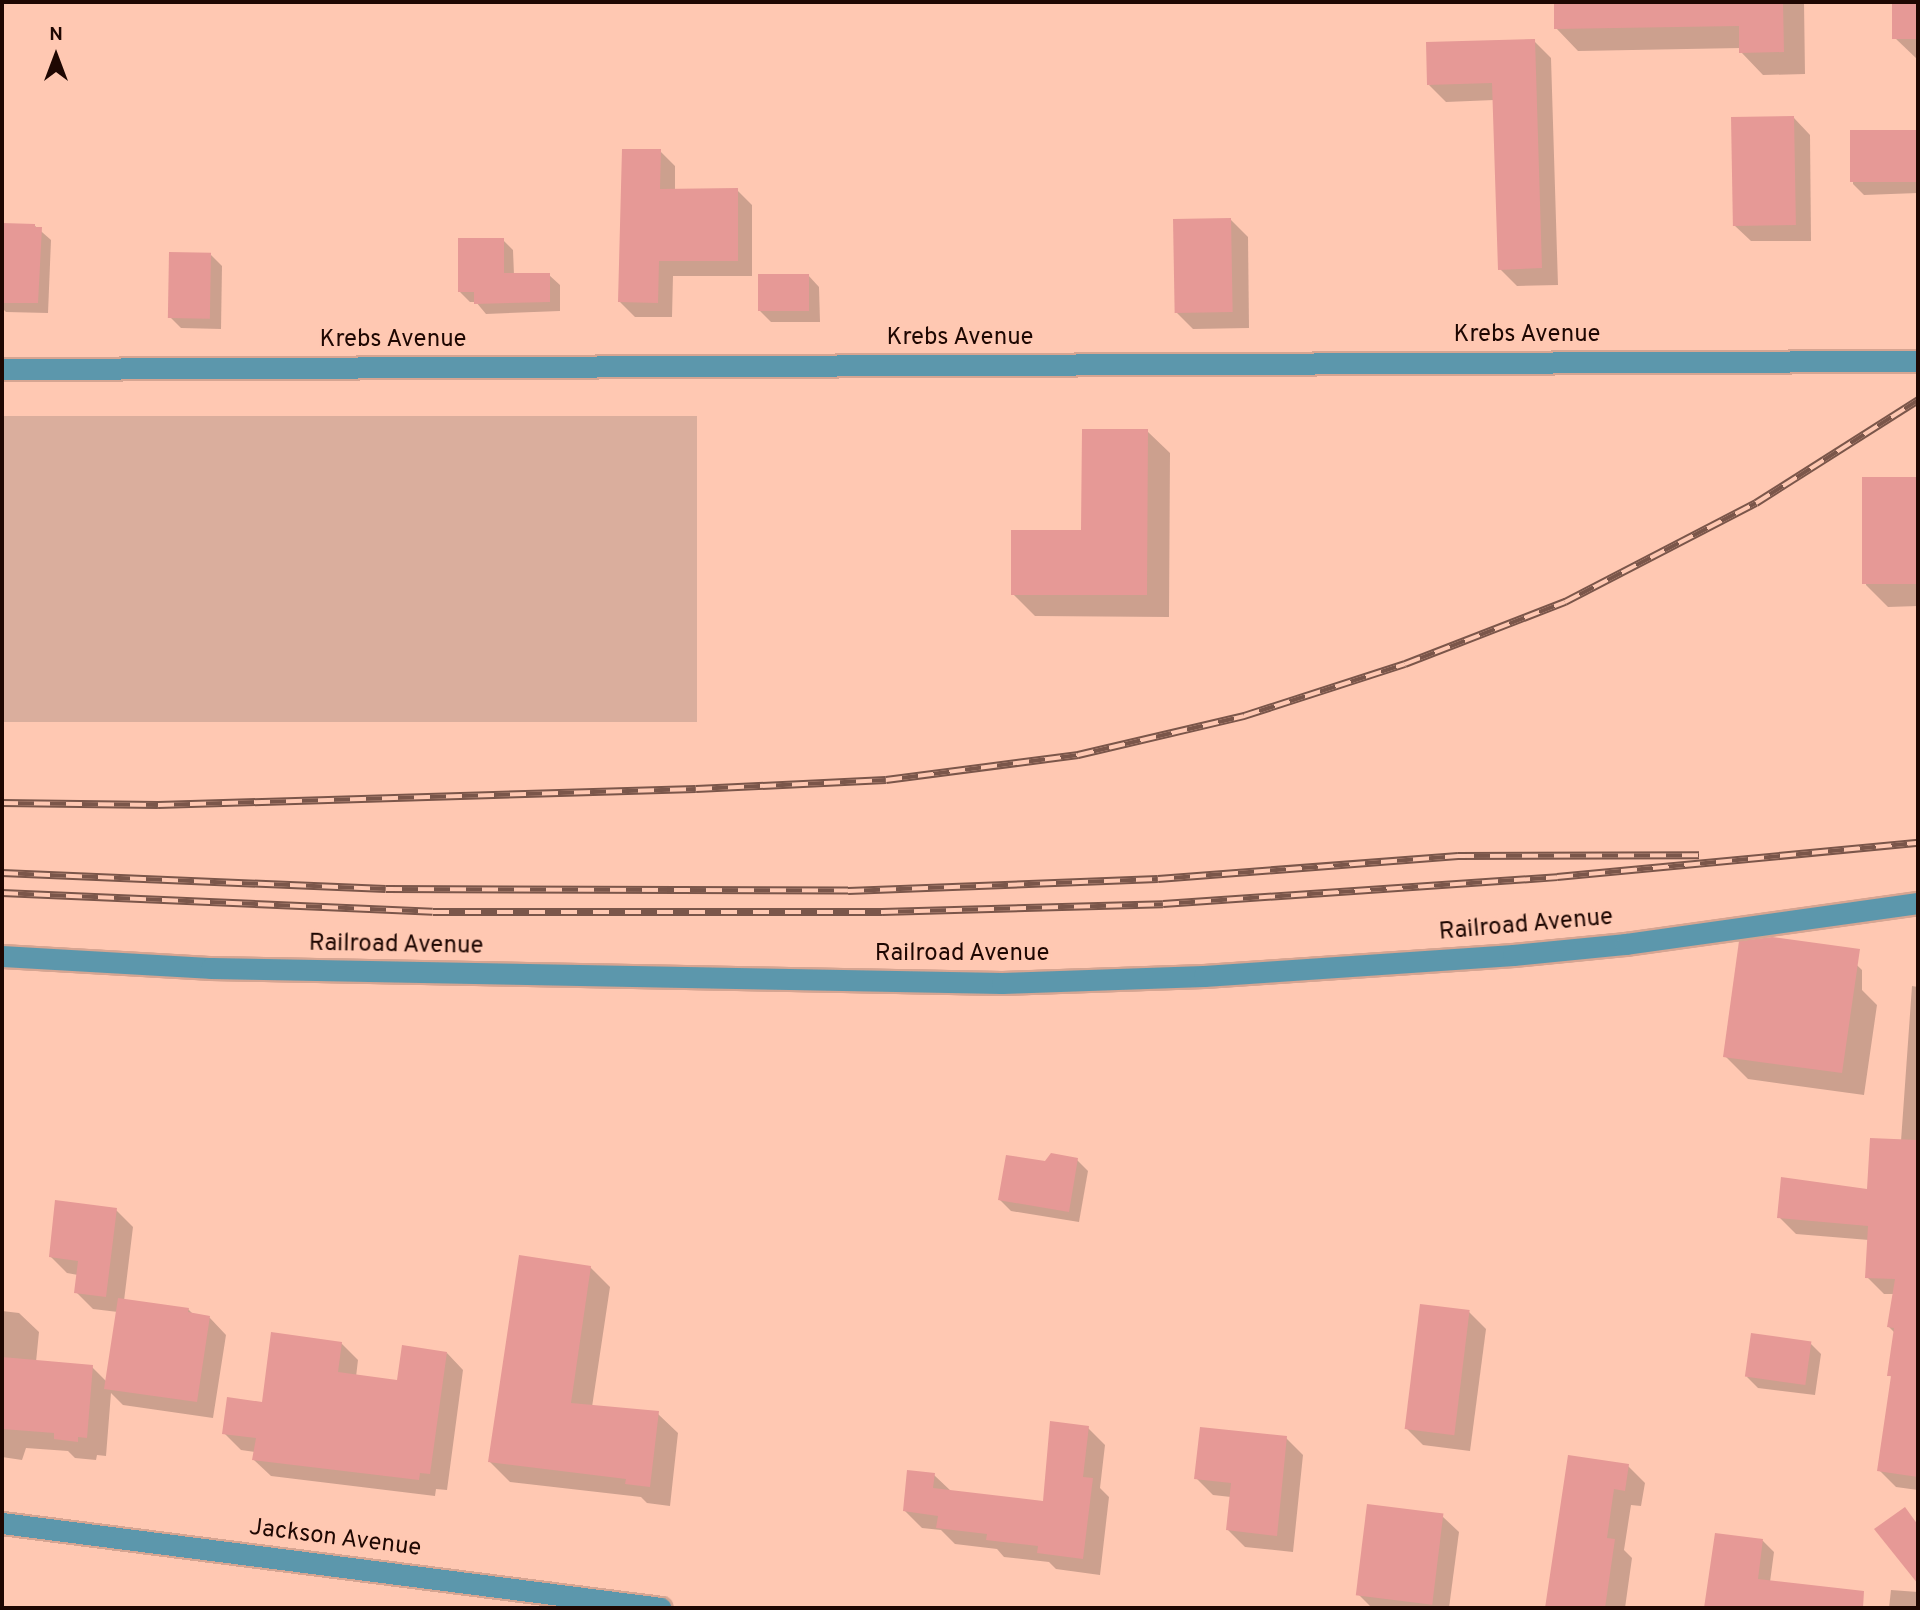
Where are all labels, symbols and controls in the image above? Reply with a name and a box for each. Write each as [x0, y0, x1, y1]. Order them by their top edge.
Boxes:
north arrow [21, 21, 91, 91]
text: N [49, 23, 63, 47]
street label: Krebs Avenue [1453, 322, 1601, 350]
street label: Krebs Avenue [886, 325, 1034, 353]
street label: Krebs Avenue [319, 327, 467, 355]
street label: Railroad Avenue [1437, 904, 1615, 948]
street label: Railroad Avenue [308, 930, 484, 962]
street label: Railroad Avenue [874, 941, 1050, 969]
street label: Jackson Avenue [247, 1514, 423, 1564]

